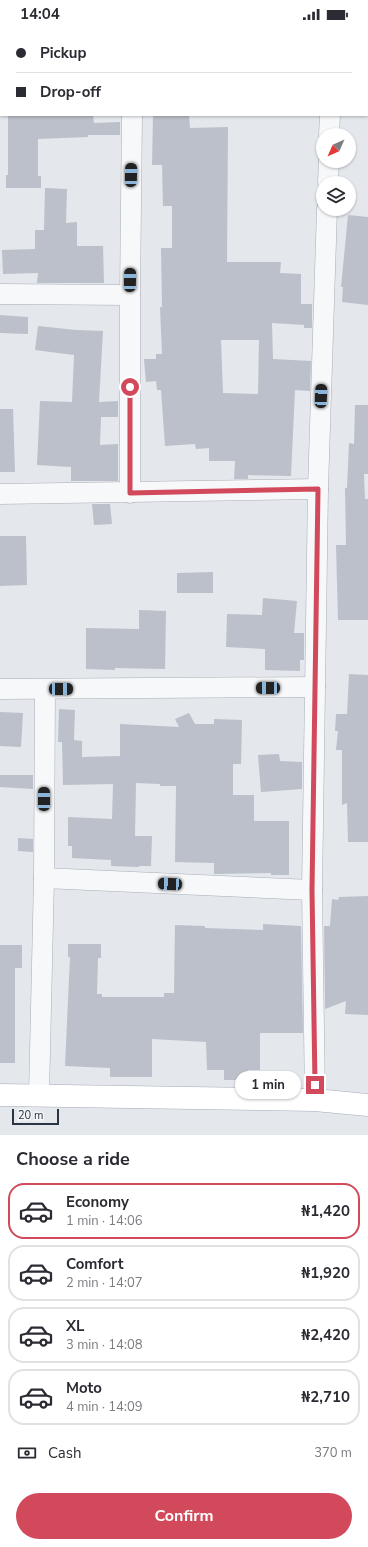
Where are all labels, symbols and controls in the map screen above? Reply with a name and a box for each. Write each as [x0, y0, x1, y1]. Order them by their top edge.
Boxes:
text: 14:04 [20, 4, 60, 24]
text: Pickup [40, 43, 86, 63]
text: Drop-off [40, 82, 101, 102]
north arrow [316, 128, 356, 168]
map controls [316, 128, 356, 216]
car [125, 163, 137, 187]
button: layers [316, 176, 356, 216]
car [124, 268, 136, 292]
route start [121, 378, 139, 396]
car [315, 384, 327, 408]
car [256, 682, 280, 694]
car [49, 683, 73, 695]
car [38, 787, 50, 811]
car [158, 877, 182, 891]
callout: 1 min [235, 1071, 301, 1099]
text: 1 min [251, 1076, 285, 1094]
route end [306, 1076, 324, 1094]
scale bar [12, 1107, 59, 1126]
text: 20 m [18, 1108, 43, 1123]
text: Choose a ride [16, 1147, 130, 1171]
text: Economy [66, 1192, 129, 1212]
icon: car [18, 1193, 54, 1229]
text: ₦1,420 [301, 1201, 350, 1221]
text: 1 min · 14:06 [66, 1212, 142, 1230]
text: Comfort [66, 1254, 123, 1274]
icon: car [18, 1255, 54, 1291]
text: ₦1,920 [301, 1263, 350, 1283]
text: 2 min · 14:07 [66, 1274, 142, 1292]
text: XL [66, 1316, 85, 1336]
icon: car [18, 1317, 54, 1353]
text: ₦2,420 [301, 1325, 350, 1345]
text: 3 min · 14:08 [66, 1336, 142, 1354]
text: Moto [66, 1378, 102, 1398]
icon: car [18, 1379, 54, 1415]
text: ₦2,710 [301, 1387, 350, 1407]
text: 4 min · 14:09 [66, 1398, 142, 1416]
icon: cash [16, 1442, 38, 1464]
text: Cash [48, 1443, 82, 1463]
text: 370 m [314, 1444, 352, 1462]
button: Confirm [16, 1493, 352, 1539]

